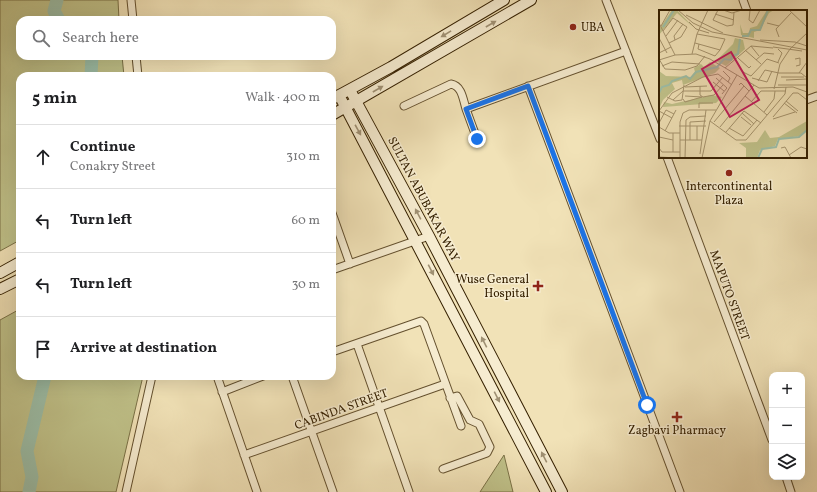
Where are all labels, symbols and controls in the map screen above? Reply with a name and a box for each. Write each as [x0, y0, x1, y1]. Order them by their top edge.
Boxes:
inset map [659, 10, 807, 158]
search box [16, 16, 336, 60]
place label: UBA [581, 20, 605, 36]
one-way arrow [485, 21, 497, 28]
marker: UBA [568, 22, 578, 32]
icon: search [30, 27, 52, 49]
text: Search here [62, 28, 139, 49]
one-way arrow [440, 31, 452, 38]
one-way arrow [373, 86, 384, 93]
text: 5 min [32, 87, 77, 110]
text: Walk · 400 m [245, 89, 320, 107]
one-way arrow [355, 124, 361, 135]
route end [468, 130, 486, 148]
street label: SULTAN ABUBAKAR WAY [383, 134, 463, 265]
text: Continue [70, 137, 135, 158]
icon: ahead [32, 146, 54, 168]
text: 310 m [286, 148, 320, 166]
text: Conakry Street [70, 158, 156, 176]
marker: Intercontinental Plaza [724, 168, 734, 178]
place label: Intercontinental Plaza [686, 179, 773, 209]
one-way arrow [414, 208, 421, 220]
icon: left [32, 210, 54, 232]
text: Turn left [70, 210, 132, 231]
text: 60 m [292, 212, 320, 230]
street label: MAPUTO STREET [705, 248, 753, 343]
one-way arrow [428, 264, 435, 275]
place label: Wuse General Hospital [456, 272, 529, 302]
icon: left [32, 274, 54, 296]
text: Turn left [70, 274, 132, 295]
text: 30 m [292, 276, 320, 294]
marker: Wuse General Hospital [532, 280, 544, 292]
one-way arrow [481, 336, 487, 348]
icon: arrive [32, 338, 54, 360]
text: Arrive at destination [70, 338, 217, 359]
map controls [769, 372, 805, 480]
button: + [769, 372, 805, 408]
street label: CABINDA STREET [292, 386, 390, 434]
one-way arrow [494, 392, 501, 403]
route start [638, 396, 656, 414]
button: − [769, 408, 805, 444]
marker: Zagbavi Pharmacy [672, 412, 682, 422]
place label: Zagbavi Pharmacy [628, 423, 726, 439]
button: layers [769, 444, 805, 480]
one-way arrow [541, 452, 547, 463]

